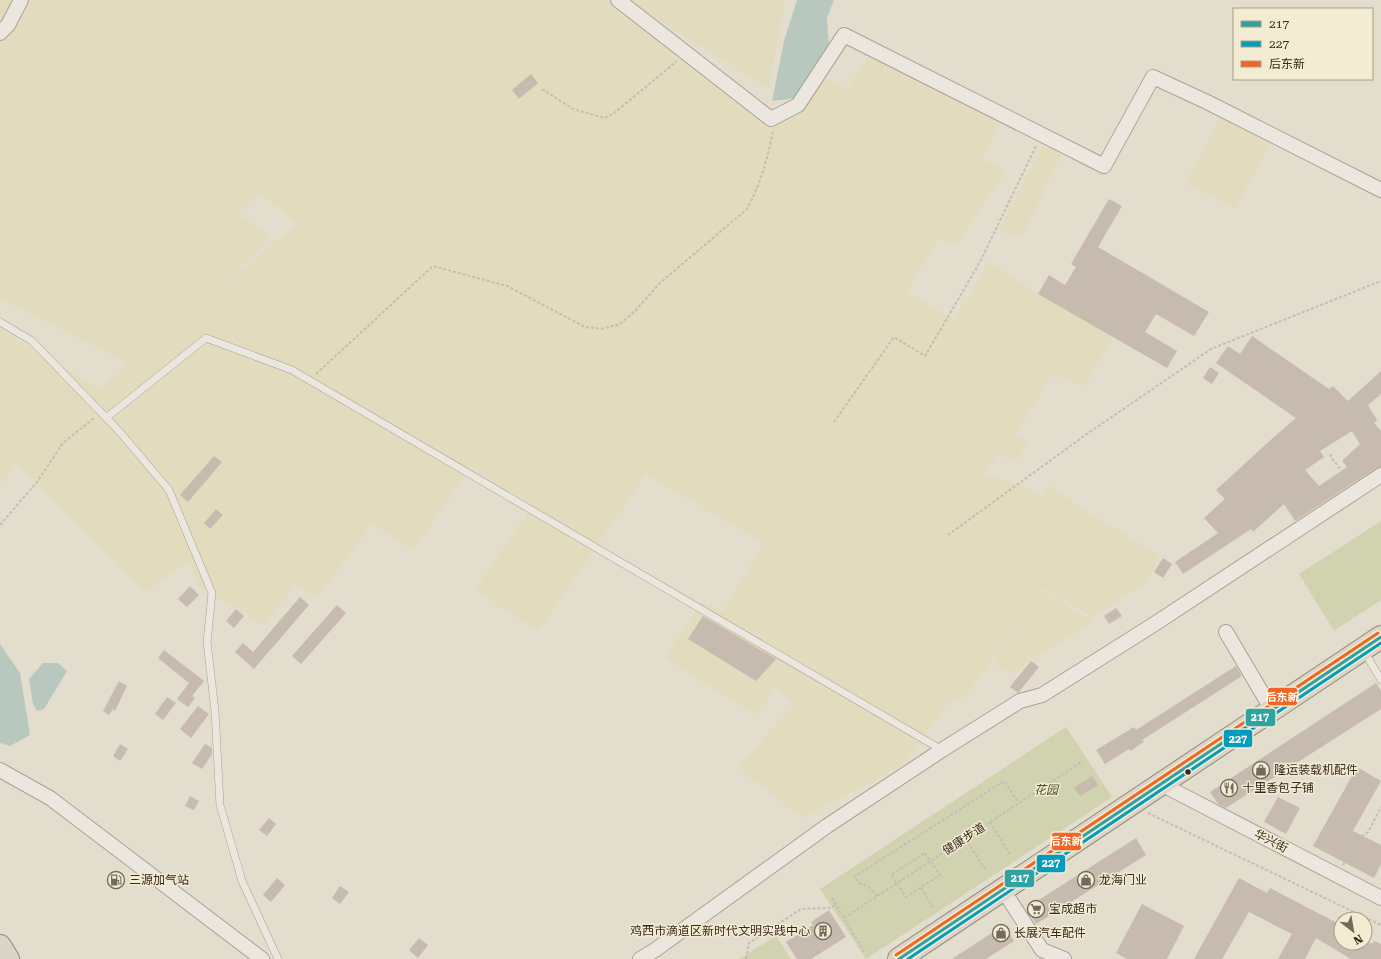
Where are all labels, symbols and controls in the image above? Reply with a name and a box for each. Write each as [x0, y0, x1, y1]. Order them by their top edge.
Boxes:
legend [1233, 8, 1373, 80]
text: 217 [1269, 17, 1289, 31]
text: 227 [1269, 37, 1289, 51]
text: 后东新 [1269, 57, 1305, 71]
line badge: 后东新 [1267, 687, 1298, 706]
text: 后东新 [1266, 691, 1299, 704]
line badge: 217 [1245, 708, 1276, 727]
text: 217 [1251, 711, 1269, 724]
line badge: 227 [1223, 729, 1253, 748]
text: 227 [1229, 733, 1247, 746]
shop icon: 隆运装载机配件 [1251, 760, 1271, 780]
place label: 隆运装载机配件 [1274, 763, 1358, 777]
unlabelled marker [1183, 767, 1193, 777]
restaurant icon: 十里香包子铺 [1219, 778, 1239, 798]
place label: 十里香包子铺 [1242, 781, 1314, 795]
park label: 花园 [1034, 783, 1060, 797]
street label: 健康步道 [940, 820, 988, 858]
street label: 华兴街 [1252, 827, 1290, 855]
line badge: 后东新 [1051, 832, 1082, 851]
text: 后东新 [1050, 835, 1083, 848]
line badge: 227 [1036, 854, 1066, 873]
text: 227 [1042, 857, 1060, 870]
line badge: 217 [1004, 869, 1035, 888]
fuel station icon: 三源加气站 [106, 870, 126, 890]
shop icon: 龙海门业 [1076, 870, 1096, 890]
text: 217 [1011, 872, 1029, 885]
place label: 三源加气站 [129, 873, 189, 887]
place label: 龙海门业 [1099, 873, 1147, 887]
supermarket icon: 宝成超市 [1026, 899, 1046, 919]
place label: 宝成超市 [1049, 902, 1097, 916]
north arrow [1333, 911, 1373, 951]
building icon: 鸡西市滴道区新时代文明实践中心 [813, 921, 833, 941]
shop icon: 长展汽车配件 [991, 923, 1011, 943]
place label: 鸡西市滴道区新时代文明实践中心 [630, 924, 810, 938]
place label: 长展汽车配件 [1014, 926, 1086, 940]
text: N [1350, 931, 1365, 947]

